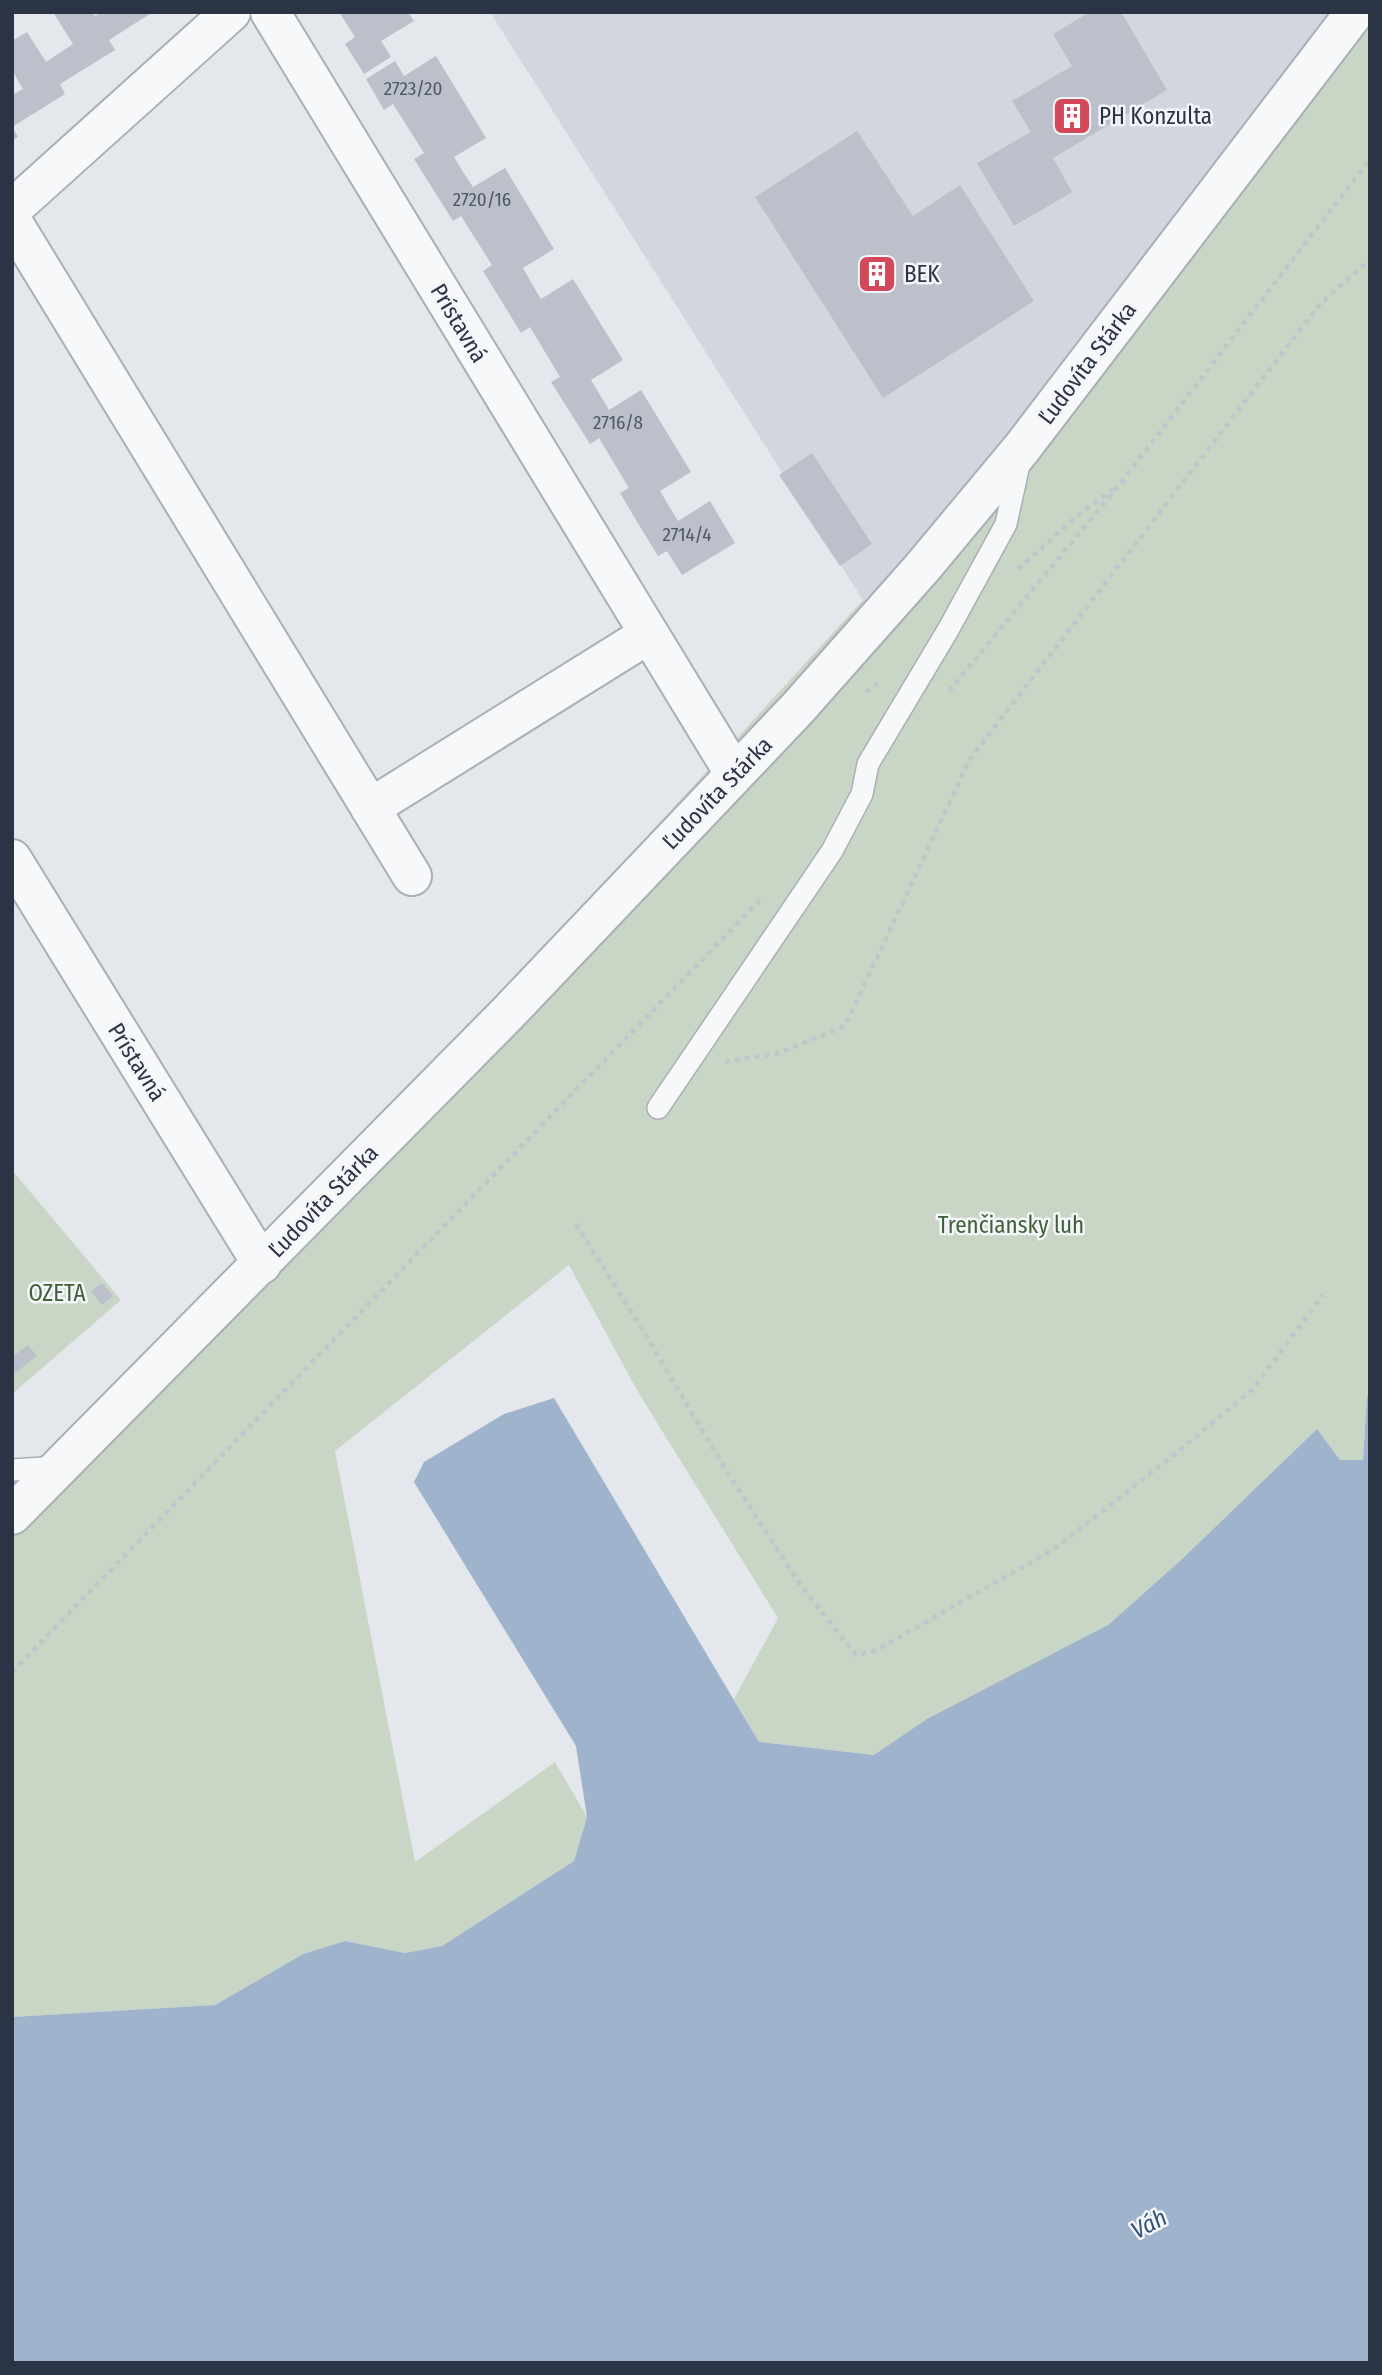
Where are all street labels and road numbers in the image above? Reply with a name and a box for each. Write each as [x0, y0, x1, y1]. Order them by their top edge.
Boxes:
street label: Prístavná [425, 278, 493, 368]
street label: Ľudovíta Stárka [1032, 296, 1142, 430]
street label: Ľudovíta Stárka [656, 731, 778, 855]
street label: Prístavná [102, 1018, 172, 1106]
street label: Ľudovíta Stárka [262, 1139, 384, 1263]

